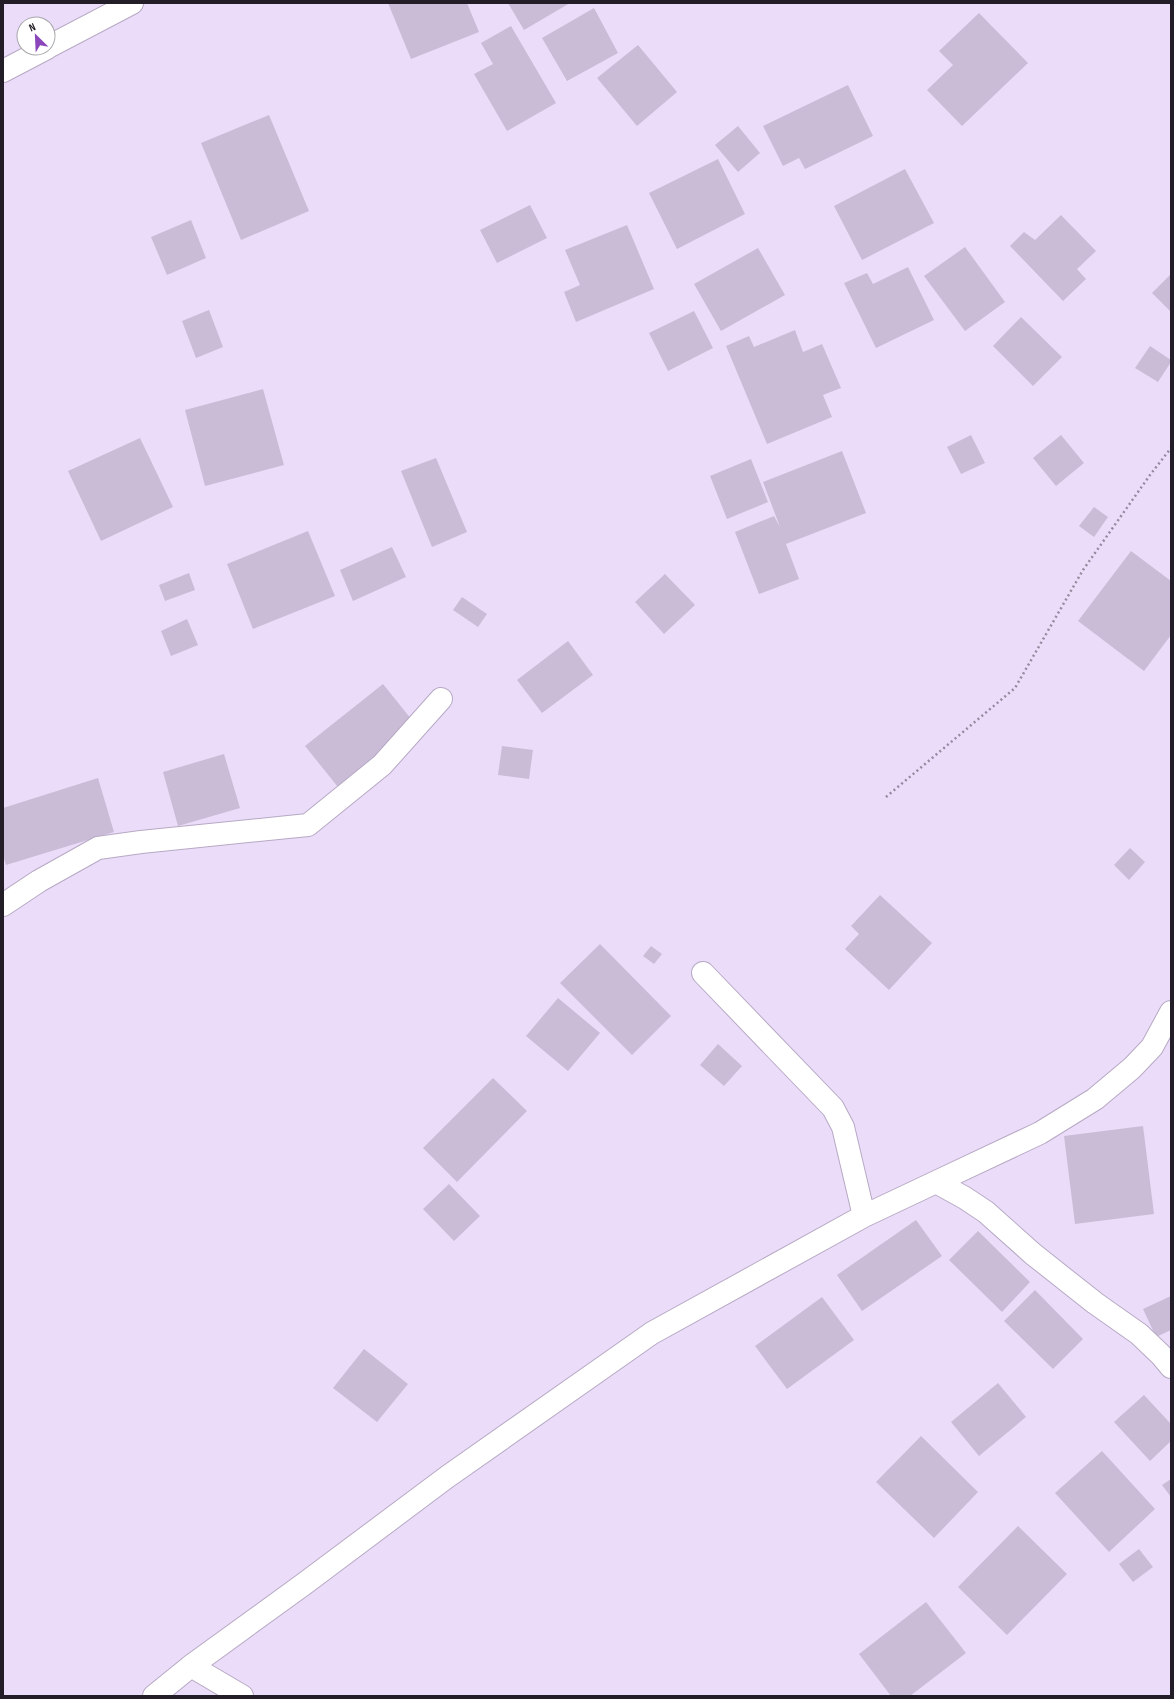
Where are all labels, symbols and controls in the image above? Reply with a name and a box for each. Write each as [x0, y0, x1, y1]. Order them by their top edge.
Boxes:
north arrow [16, 16, 56, 56]
text: N [27, 20, 38, 34]

